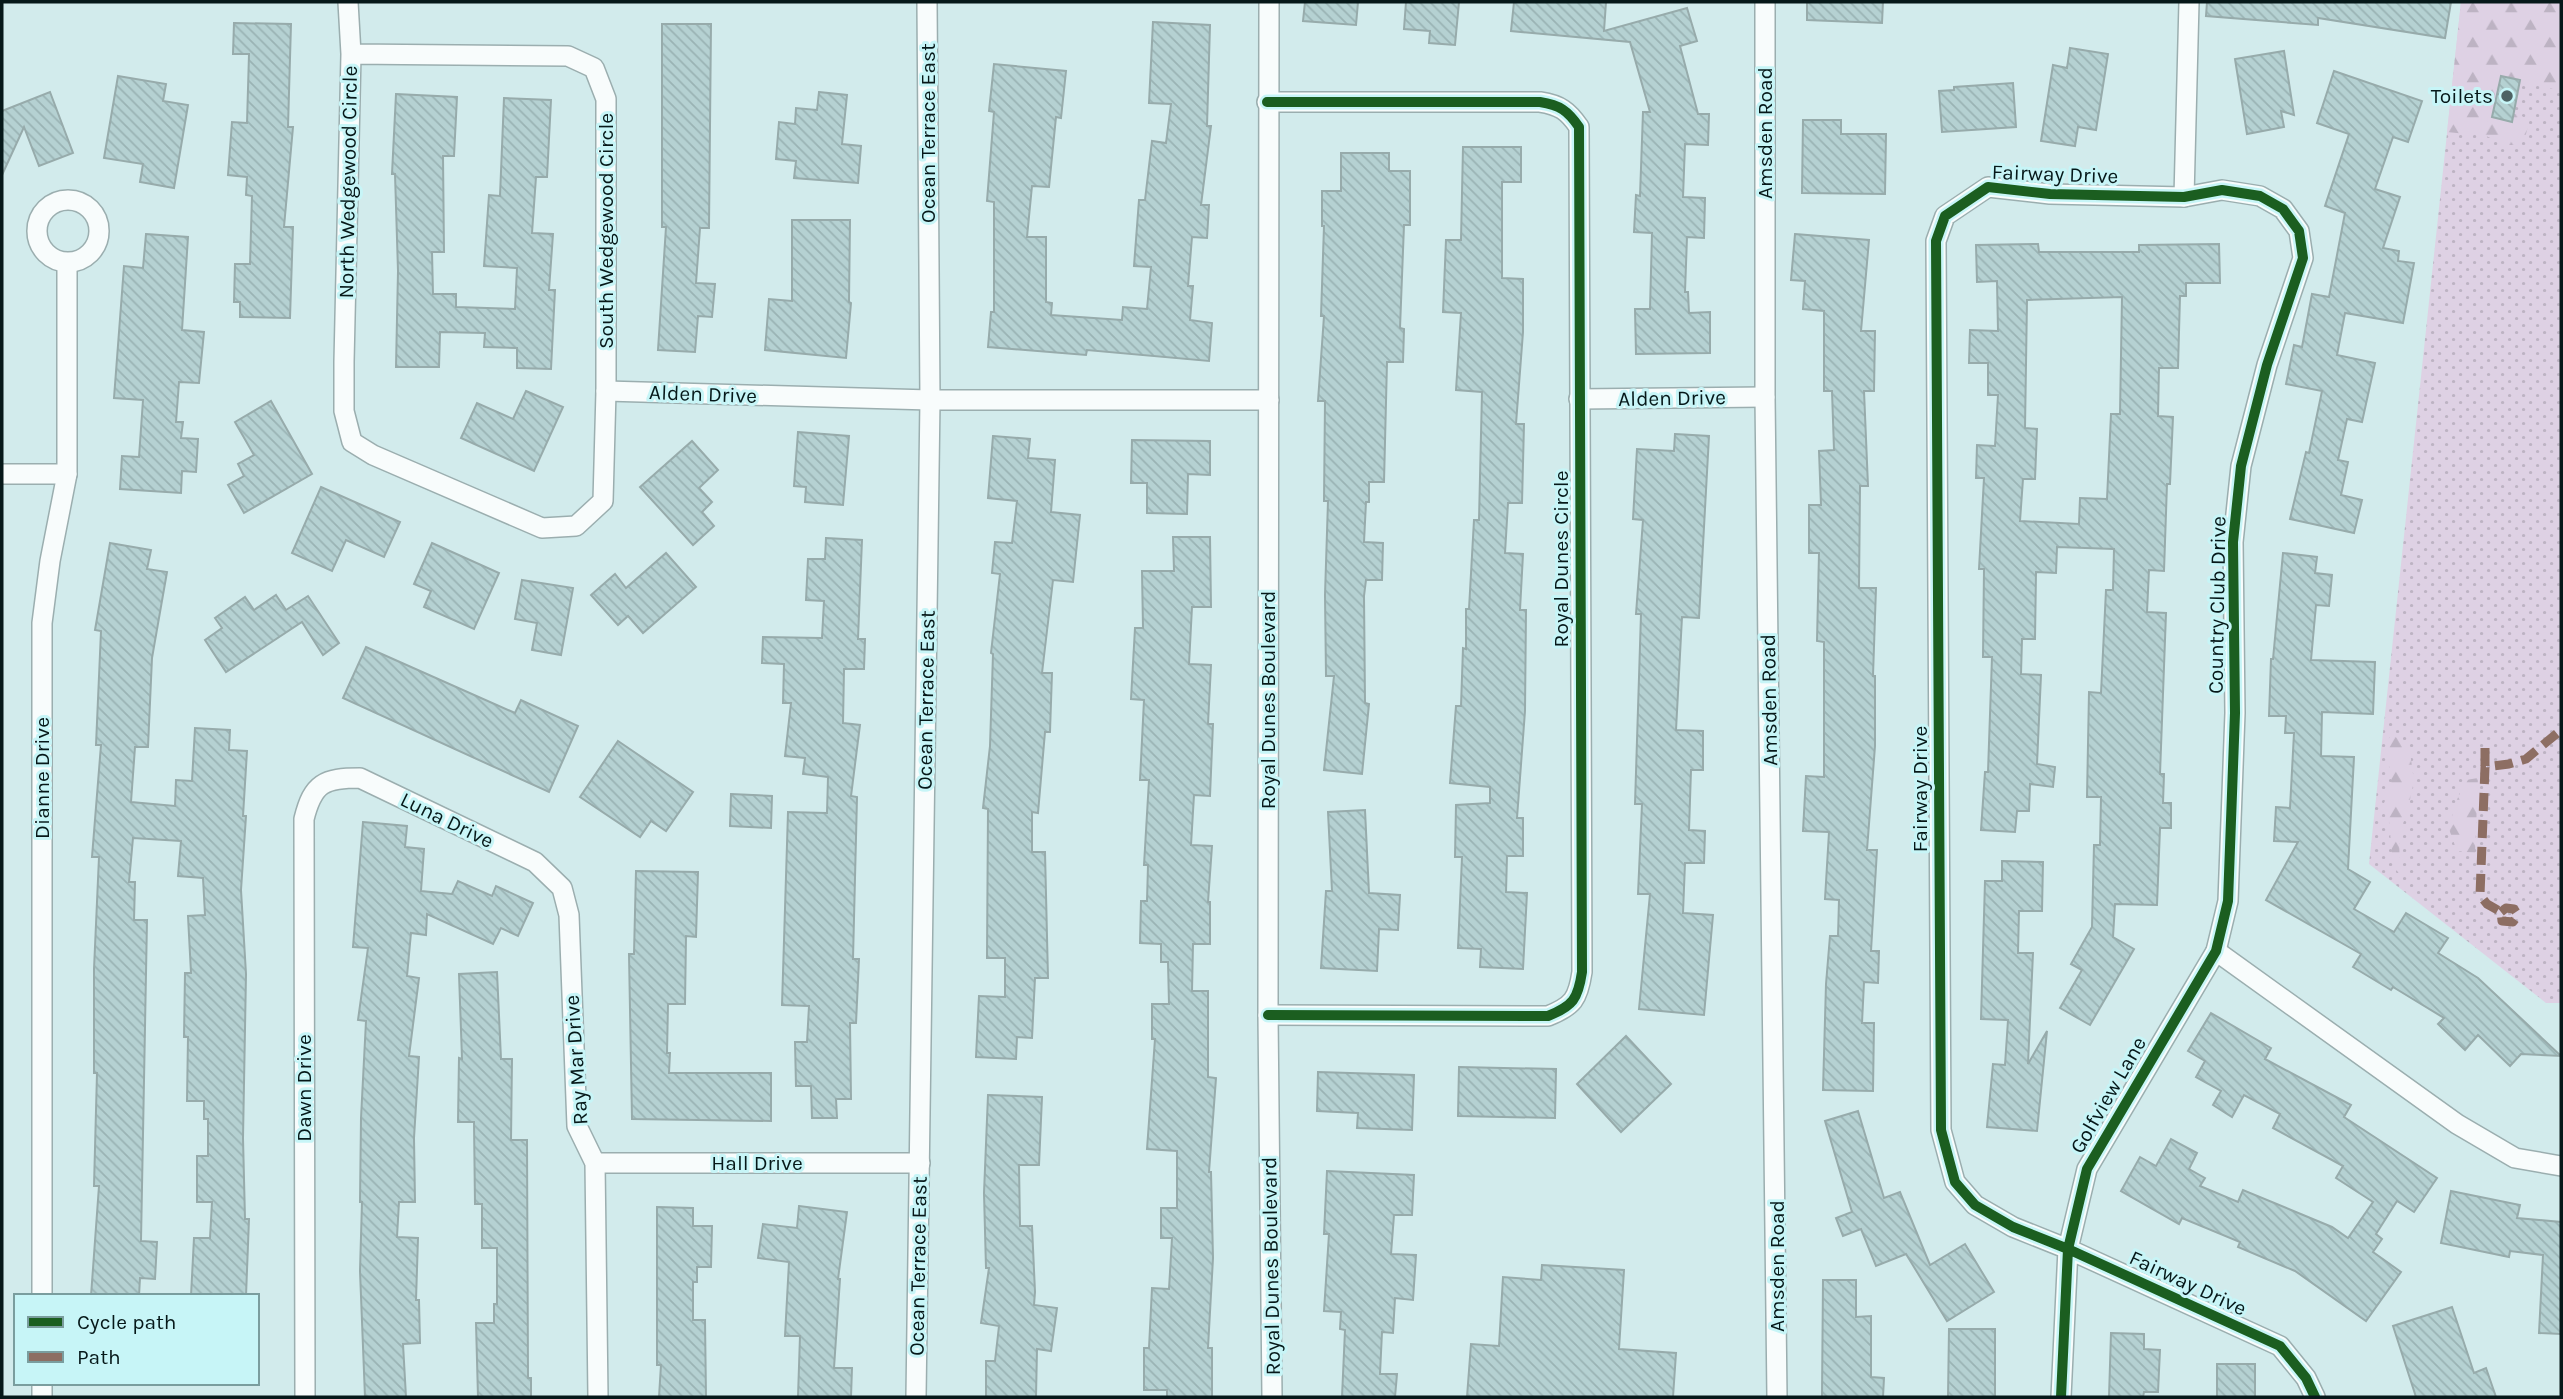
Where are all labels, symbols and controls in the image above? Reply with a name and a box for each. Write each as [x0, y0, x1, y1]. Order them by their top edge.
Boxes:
street label: Ocean Terrace East [916, 43, 940, 223]
street label: North Wedgewood Circle [334, 65, 362, 299]
street label: Amsden Road [1753, 67, 1777, 199]
place label: Toilets [2431, 84, 2493, 108]
marker: Toilets [2499, 88, 2515, 104]
street label: South Wedgewood Circle [594, 113, 618, 349]
street label: Fairway Drive [1991, 160, 2119, 188]
street label: Alden Drive [649, 380, 757, 408]
street label: Alden Drive [1618, 385, 1726, 411]
street label: Royal Dunes Circle [1549, 471, 1573, 647]
street label: Country Club Drive [2203, 516, 2231, 694]
street label: Royal Dunes Boulevard [1256, 591, 1280, 809]
street label: Ocean Terrace East [912, 610, 940, 790]
street label: Amsden Road [1756, 634, 1782, 766]
street label: Dianne Drive [30, 717, 54, 839]
street label: Fairway Drive [1908, 726, 1932, 852]
street label: Luna Drive [396, 787, 498, 853]
street label: Ray Mar Drive [559, 994, 593, 1126]
street label: Golfview Lane [2065, 1032, 2151, 1158]
street label: Dawn Drive [292, 1034, 316, 1142]
street label: Hall Drive [711, 1151, 803, 1175]
street label: Royal Dunes Boulevard [1257, 1156, 1285, 1376]
street label: Ocean Terrace East [904, 1176, 932, 1356]
street label: Amsden Road [1765, 1200, 1789, 1332]
street label: Fairway Drive [2126, 1245, 2250, 1321]
legend [14, 1294, 259, 1385]
text: Cycle path [77, 1310, 177, 1334]
text: Path [77, 1345, 121, 1369]

